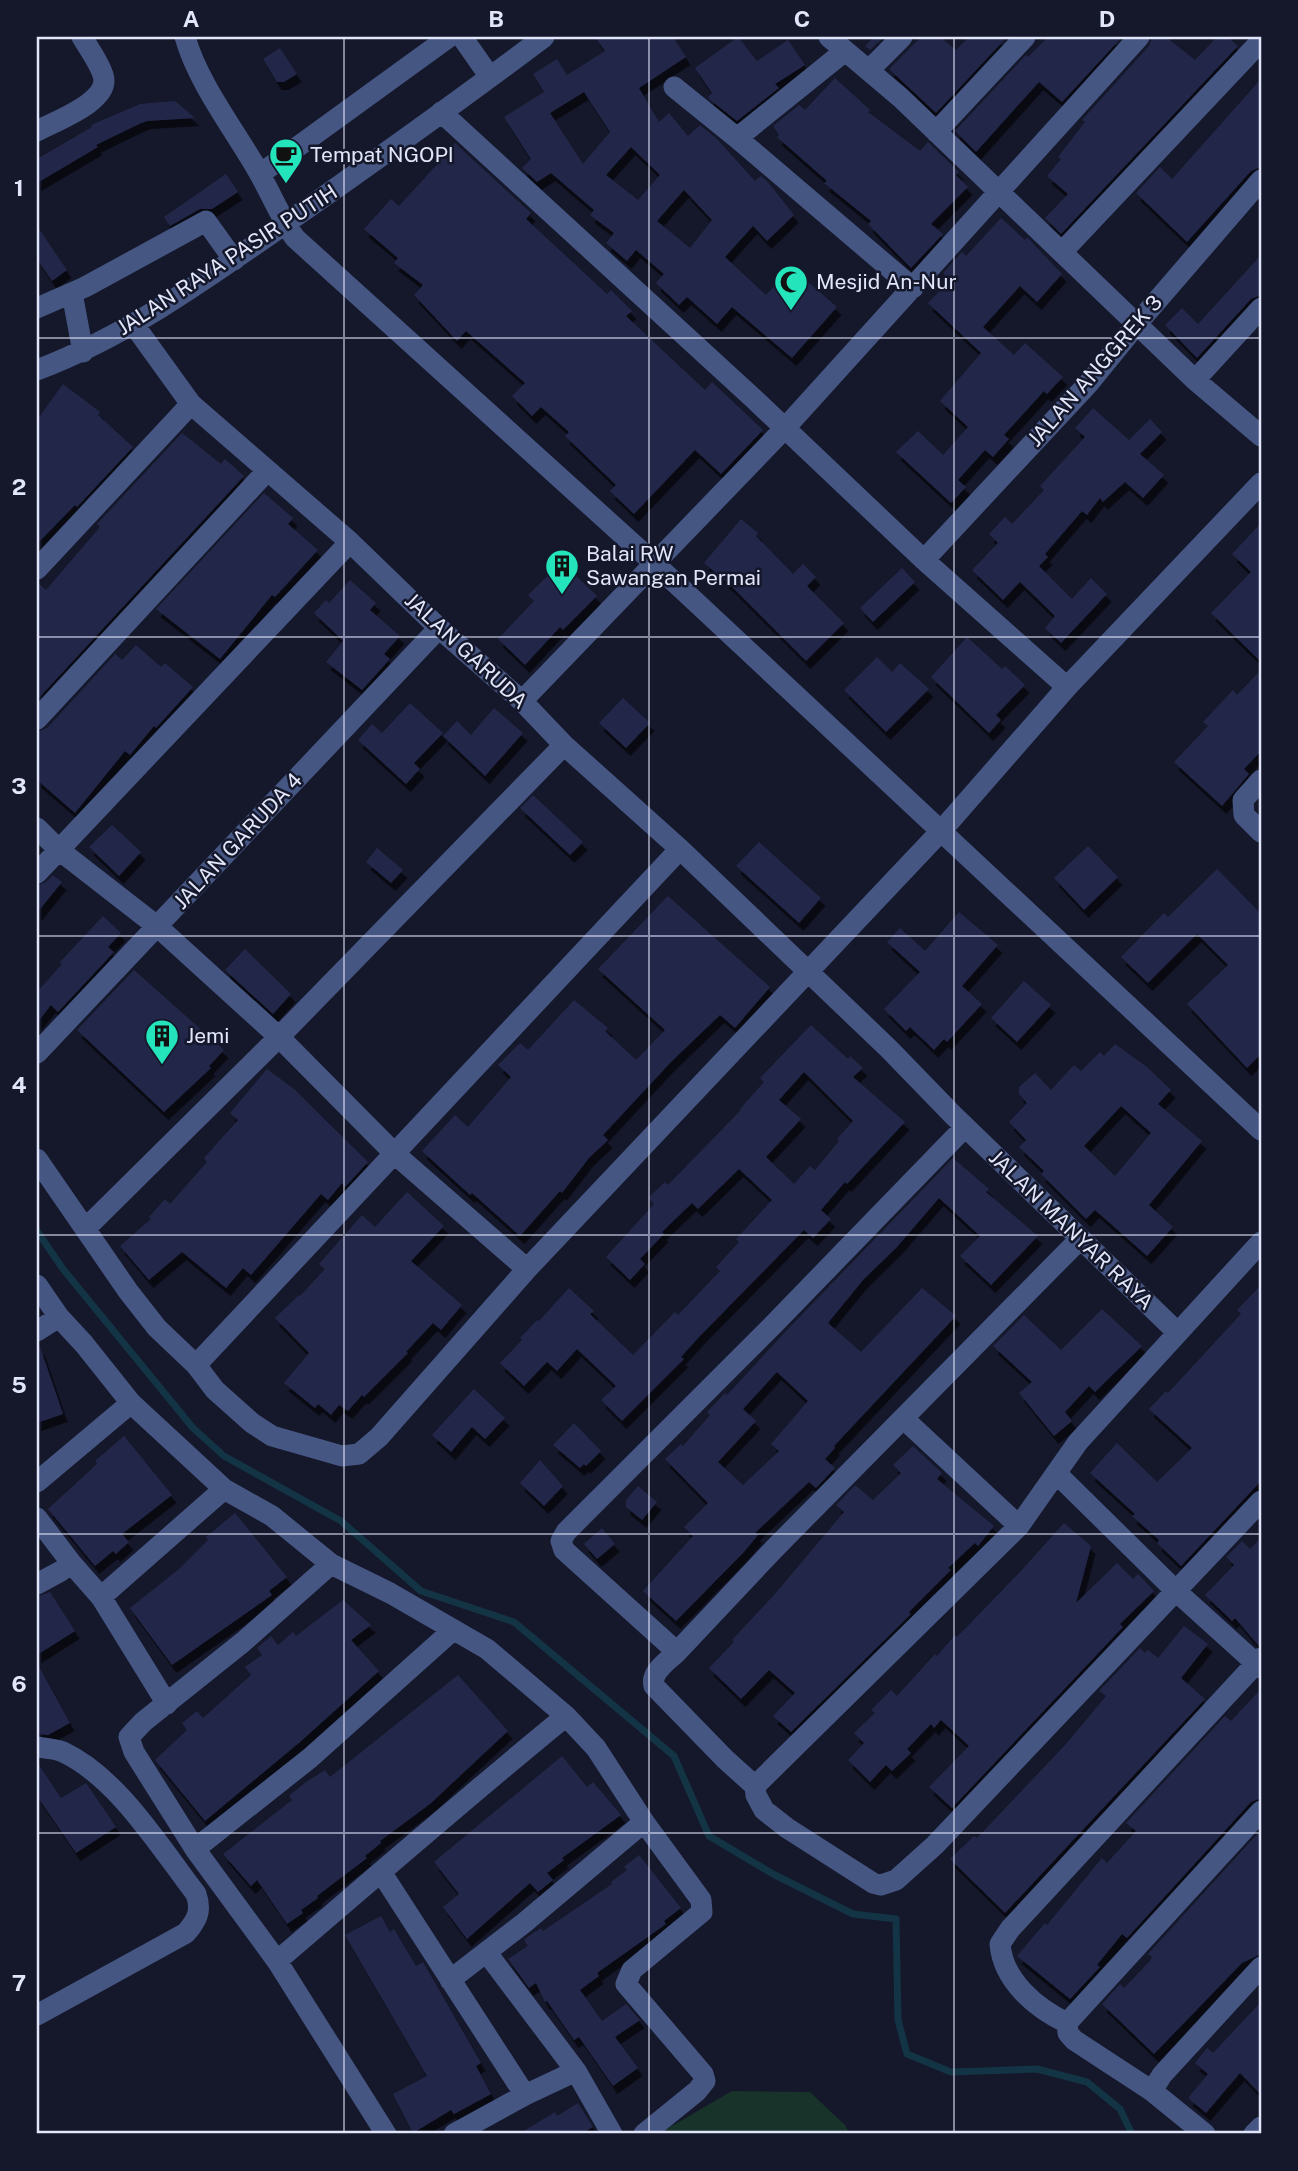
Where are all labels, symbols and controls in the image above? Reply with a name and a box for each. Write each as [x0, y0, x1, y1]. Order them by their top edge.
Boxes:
text: A [183, 5, 200, 32]
text: B [488, 5, 504, 32]
text: C [794, 5, 810, 32]
text: D [1099, 5, 1115, 32]
cafe icon: Tempat NGOPI [267, 136, 305, 185]
place label: Tempat NGOPI [310, 142, 454, 167]
text: 1 [14, 174, 24, 201]
street label: JALAN RAYA PASIR PUTIH [112, 179, 342, 340]
mosque icon: Mesjid An-Nur [772, 263, 810, 312]
place label: Mesjid An-Nur [816, 269, 957, 294]
street label: JALAN ANGGREK 3 [1022, 290, 1167, 451]
text: 2 [12, 473, 26, 500]
place label: Balai RW Sawangan Permai [586, 541, 761, 590]
building icon: Balai RW Sawangan Permai [543, 547, 581, 596]
street label: JALAN GARUDA [400, 587, 533, 714]
street label: JALAN GARUDA 4 [168, 768, 307, 914]
text: 3 [11, 772, 27, 799]
building icon: Jemi [143, 1017, 181, 1066]
place label: Jemi [186, 1023, 229, 1048]
text: 4 [11, 1071, 27, 1098]
street label: JALAN MANYAR RAYA [984, 1145, 1159, 1315]
text: 5 [11, 1371, 27, 1398]
text: 6 [11, 1670, 27, 1697]
text: 7 [12, 1969, 26, 1996]

